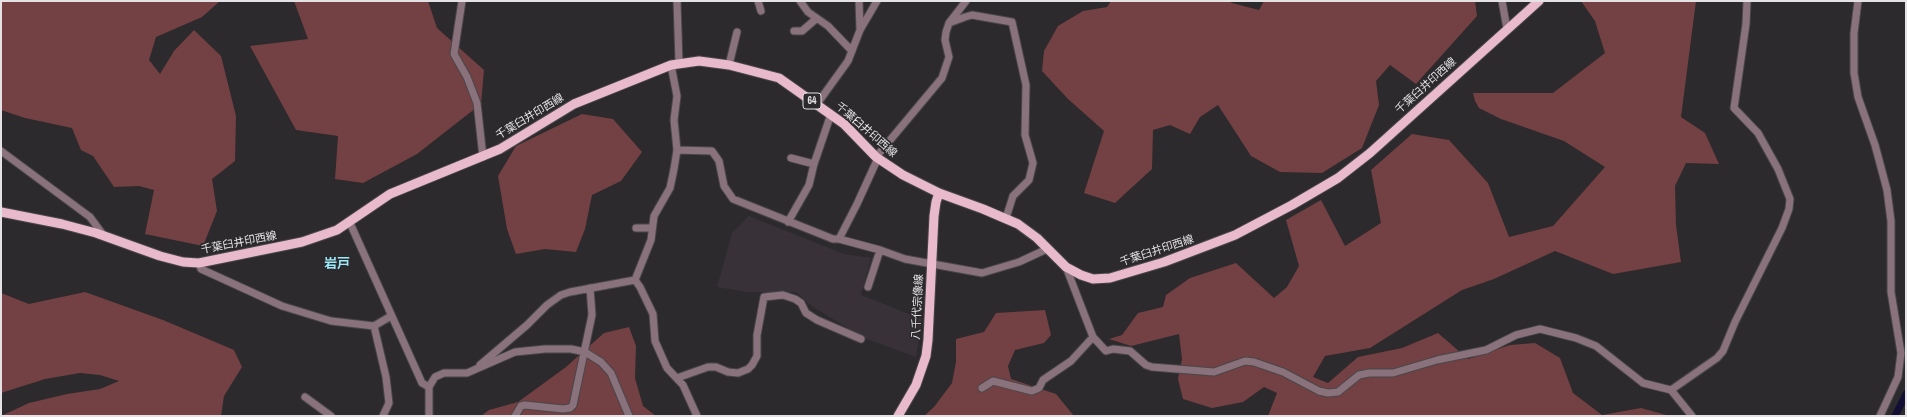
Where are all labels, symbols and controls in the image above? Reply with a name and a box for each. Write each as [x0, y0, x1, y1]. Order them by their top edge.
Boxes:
street label: 千葉臼井印西線 [1393, 55, 1459, 117]
street label: 千葉臼井印西線 [494, 92, 566, 142]
road number: 64 [803, 93, 821, 109]
street label: 千葉臼井印西線 [833, 100, 899, 160]
street label: 千葉臼井印西線 [200, 229, 278, 257]
street label: 千葉臼井印西線 [1118, 233, 1196, 269]
district label: 岩戸 [324, 257, 350, 273]
street label: 八千代宗像線 [910, 274, 926, 340]

